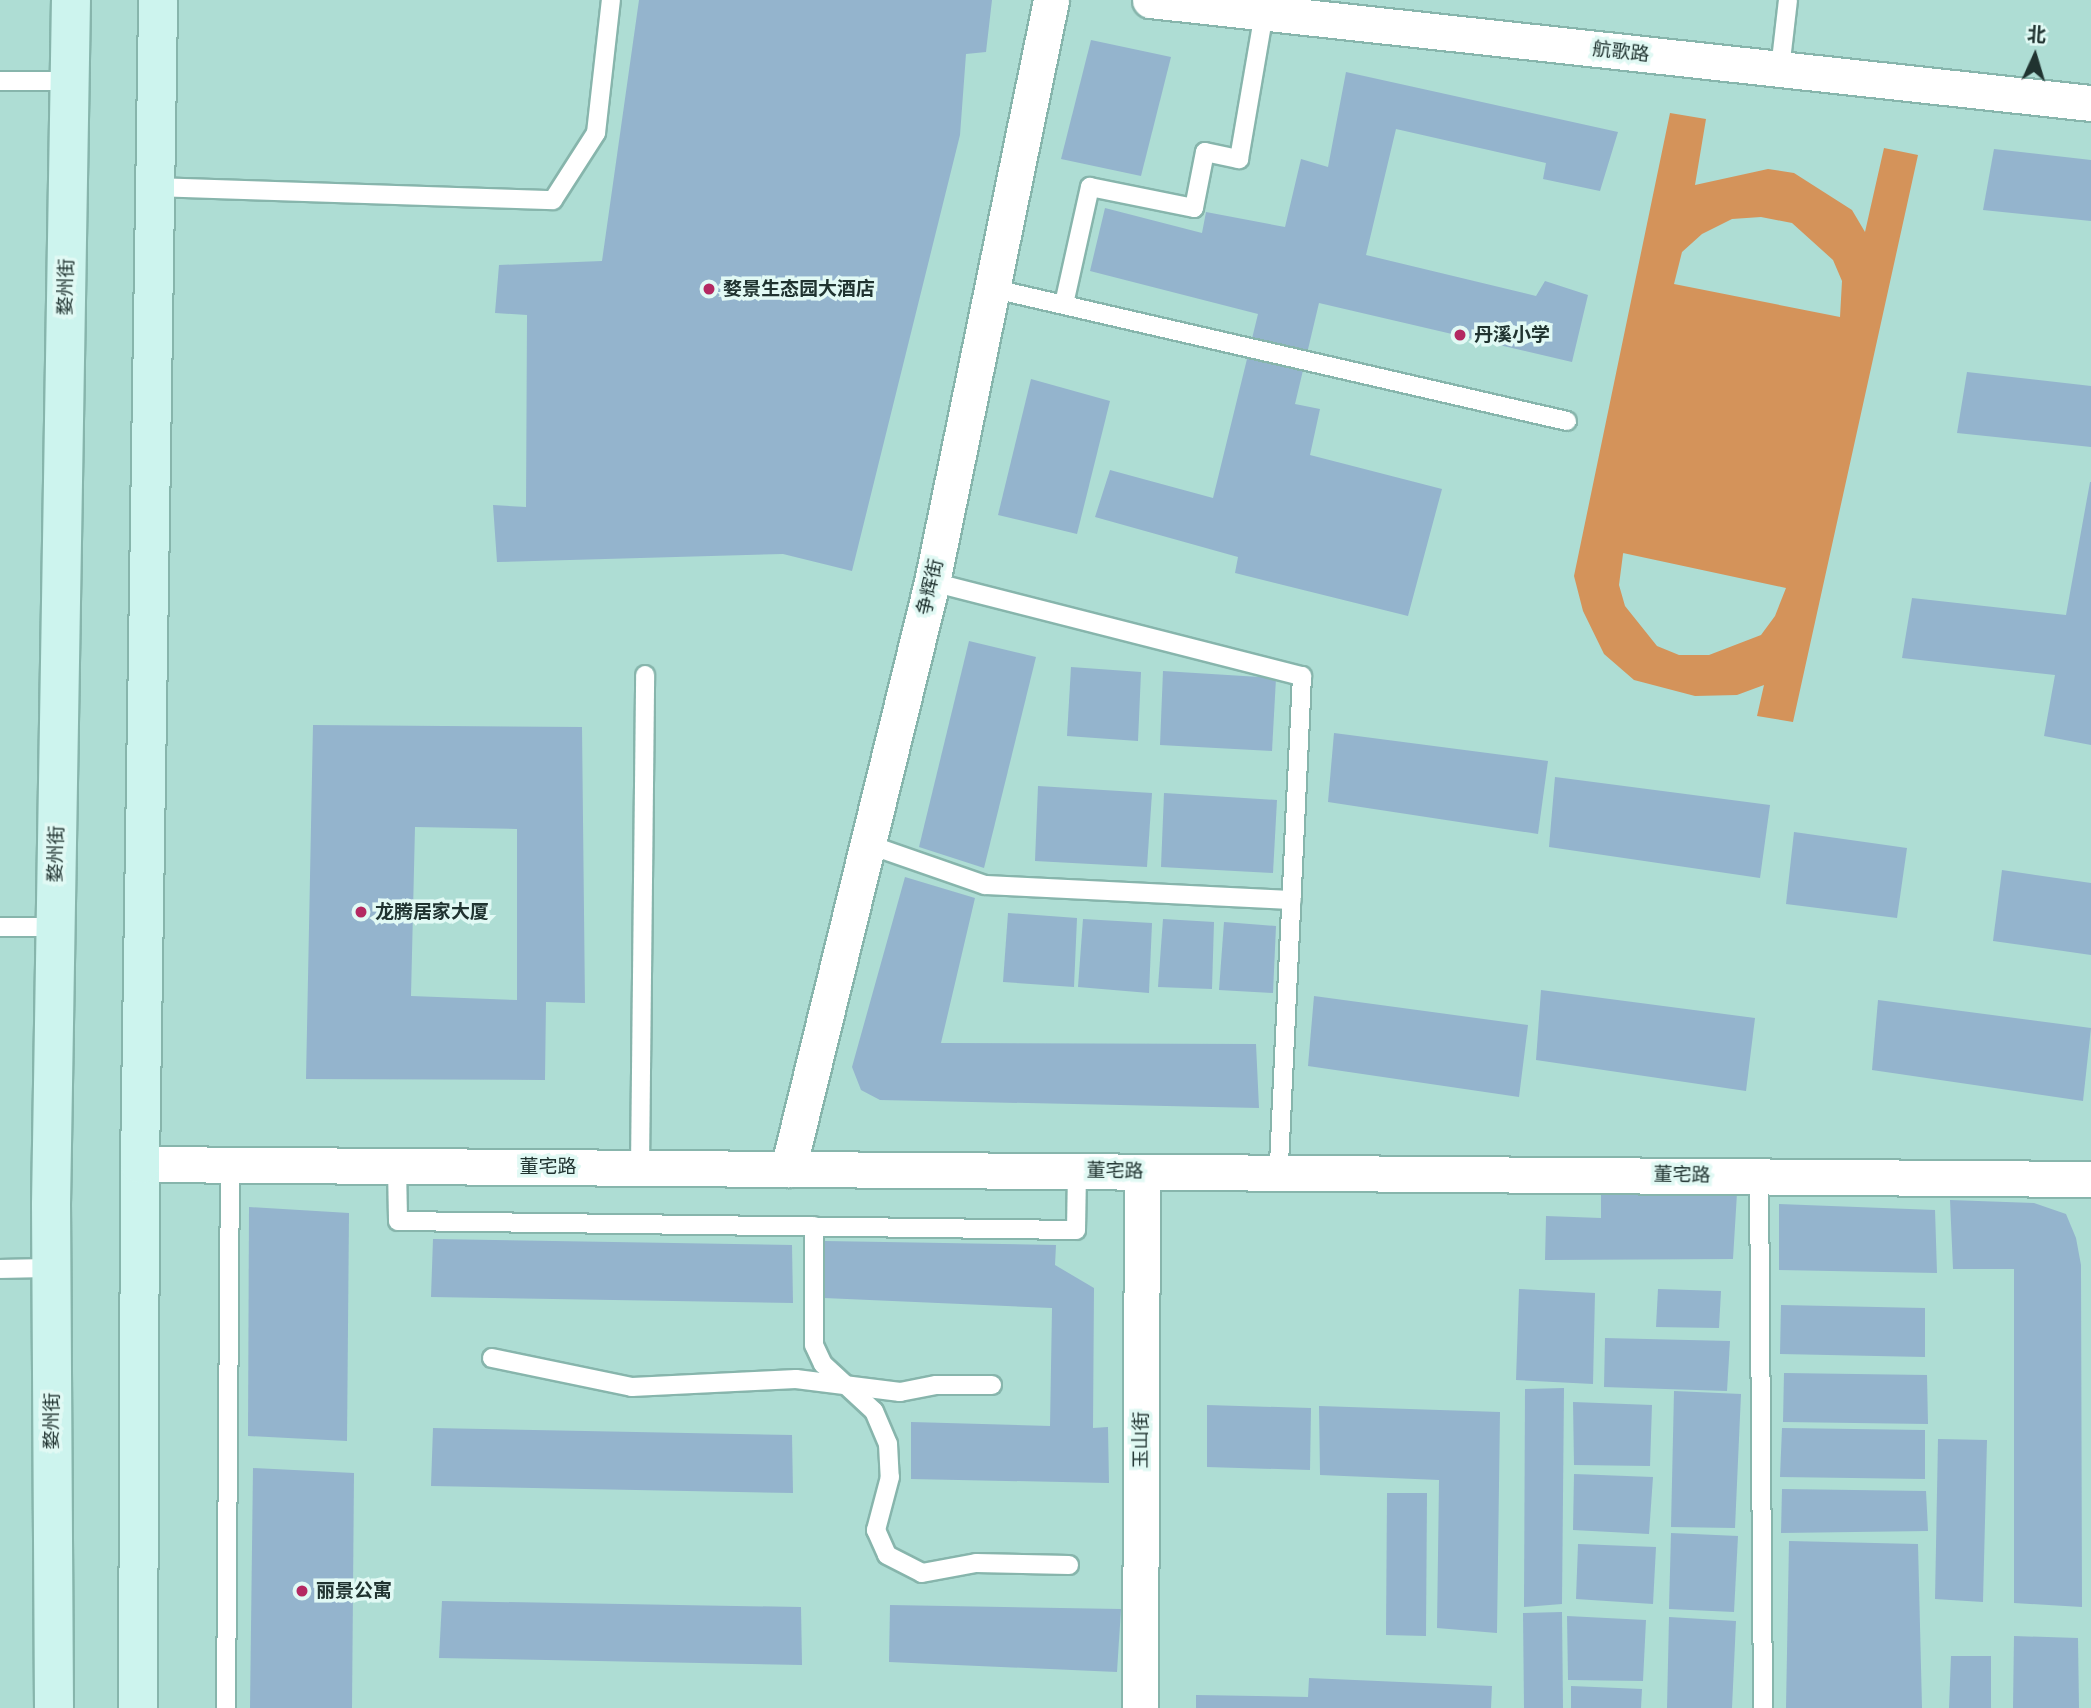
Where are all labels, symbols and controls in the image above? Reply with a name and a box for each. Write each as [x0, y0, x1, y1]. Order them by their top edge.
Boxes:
text: 北 [2026, 20, 2047, 49]
north arrow [2000, 21, 2070, 91]
street label: 航歌路 [1591, 38, 1651, 66]
street label: 婺州街 [54, 258, 78, 316]
place label: 婺景生态园大酒店 [723, 278, 875, 300]
marker: 婺景生态园大酒店 [701, 281, 717, 297]
place label: 丹溪小学 [1474, 324, 1550, 346]
marker: 丹溪小学 [1452, 327, 1468, 343]
street label: 争辉街 [912, 557, 948, 617]
street label: 婺州街 [44, 825, 68, 883]
place label: 龙腾居家大厦 [375, 901, 489, 923]
marker: 龙腾居家大厦 [353, 904, 369, 920]
street label: 董宅路 [520, 1156, 576, 1178]
street label: 董宅路 [1086, 1159, 1144, 1183]
street label: 董宅路 [1653, 1163, 1711, 1187]
street label: 婺州街 [41, 1393, 63, 1449]
street label: 玉山街 [1130, 1412, 1152, 1468]
place label: 丽景公寓 [316, 1580, 392, 1602]
marker: 丽景公寓 [294, 1583, 310, 1599]

